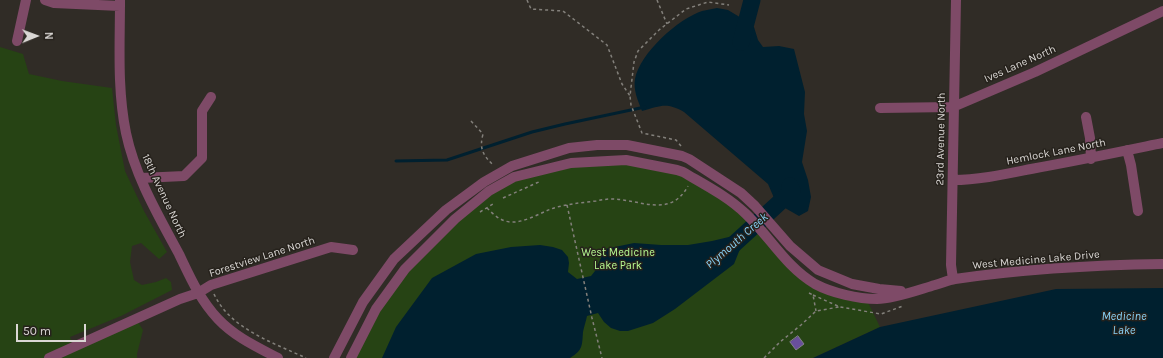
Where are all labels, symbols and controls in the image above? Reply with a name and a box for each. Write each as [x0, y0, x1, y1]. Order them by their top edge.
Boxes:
north arrow [16, 16, 56, 56]
text: N [42, 32, 55, 40]
street label: Ives Lane North [982, 42, 1058, 86]
street label: 23rd Avenue North [934, 92, 948, 186]
street label: Hemlock Lane North [1005, 136, 1107, 168]
street label: 18th Avenue North [139, 152, 189, 240]
water label: Plymouth Creek [703, 210, 771, 272]
street label: Forestview Lane North [207, 234, 317, 280]
park label: West Medicine Lake Park [581, 246, 655, 272]
street label: West Medicine Lake Drive [972, 248, 1100, 272]
water label: Medicine Lake [1101, 310, 1147, 338]
scale bar [18, 316, 88, 342]
text: 50 m [23, 324, 51, 338]

